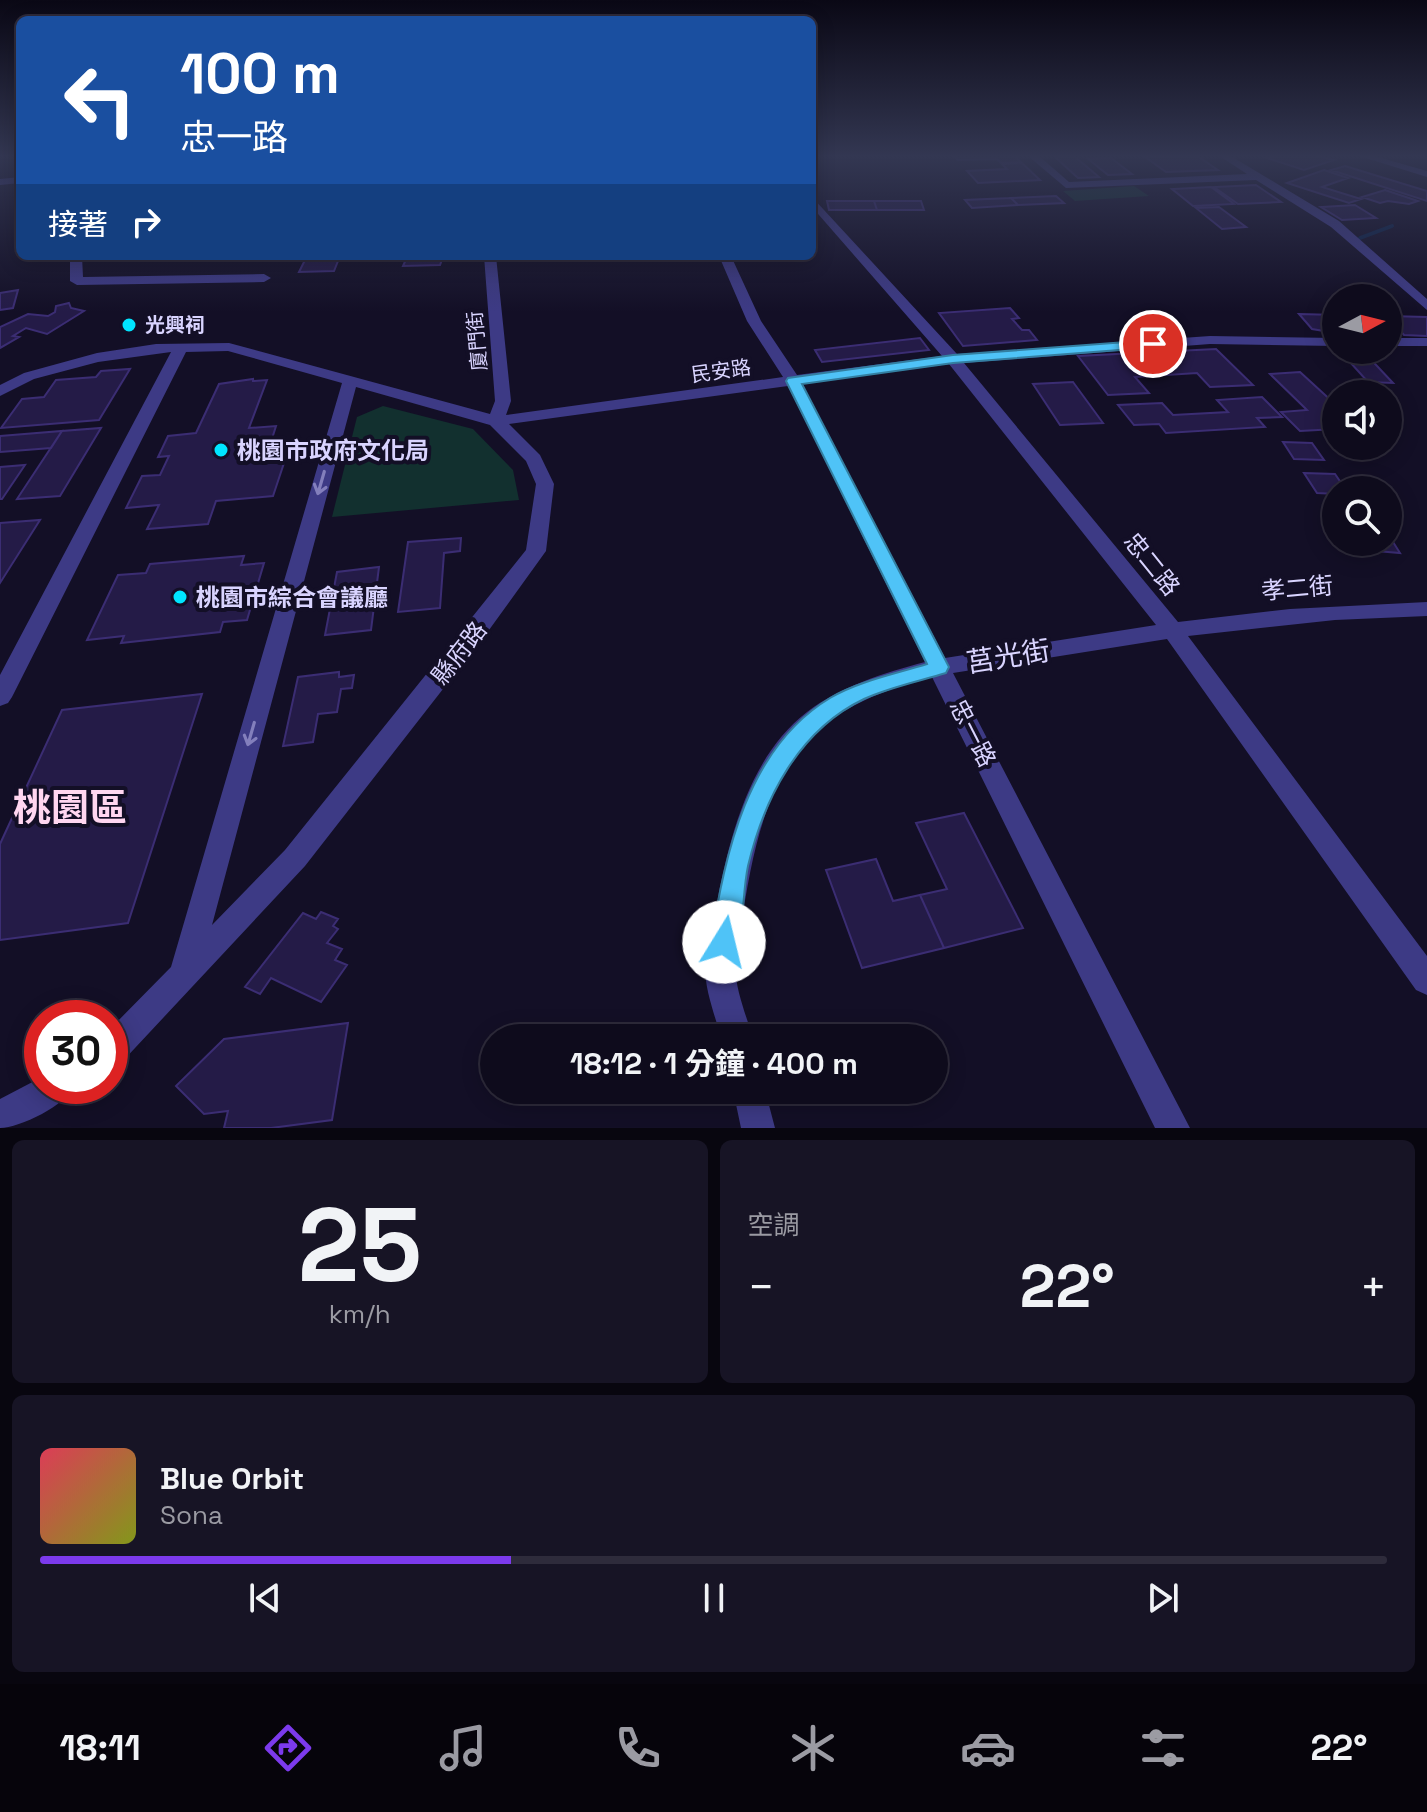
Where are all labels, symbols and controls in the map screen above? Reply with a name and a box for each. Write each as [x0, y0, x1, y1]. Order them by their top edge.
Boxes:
text: 100 m [180, 38, 340, 109]
icon: left [48, 48, 152, 152]
text: 忠一路 [180, 115, 288, 161]
icon: right [124, 200, 168, 244]
text: 接著 [48, 205, 108, 244]
north arrow [1322, 284, 1402, 364]
map controls [1322, 284, 1402, 556]
street label: 廈門街 [461, 310, 493, 372]
pin [1119, 310, 1187, 378]
place label: 光興祠 [145, 312, 205, 338]
marker: 光興祠 [120, 316, 138, 334]
icon: arrive [1131, 322, 1175, 366]
street label: 民安路 [689, 354, 753, 388]
button: sound [1322, 380, 1402, 460]
place label: 桃園市政府文化局 [237, 435, 429, 466]
marker: 桃園市政府文化局 [212, 441, 230, 459]
one-way arrow [313, 470, 328, 496]
button: search [1322, 476, 1402, 556]
street label: 忠二路 [1117, 526, 1187, 602]
street label: 孝二街 [1260, 569, 1334, 607]
place label: 桃園市綜合會議廳 [196, 582, 388, 613]
marker: 桃園市綜合會議廳 [171, 588, 189, 606]
street label: 縣府路 [425, 615, 493, 691]
street label: 莒光街 [964, 632, 1052, 680]
street label: 忠一路 [943, 694, 1003, 772]
one-way arrow [243, 720, 258, 746]
district label: 桃園區 [13, 784, 127, 832]
position arrow [682, 900, 766, 984]
speed limit sign: 30 [24, 1000, 128, 1104]
text: 18:12 · 1 分鐘 · 400 m [570, 1044, 858, 1083]
text: 25 [298, 1179, 422, 1311]
text: 空調 [748, 1208, 800, 1242]
text: 22° [1020, 1248, 1115, 1325]
text: − [748, 1259, 775, 1315]
text: + [1360, 1259, 1387, 1315]
text: km/h [329, 1297, 391, 1331]
text: Blue Orbit [160, 1459, 304, 1498]
text: Sona [160, 1498, 223, 1532]
icon: previous [243, 1576, 287, 1620]
icon: pause [692, 1576, 736, 1620]
icon: next [1141, 1576, 1185, 1620]
icon: directions [260, 1720, 316, 1776]
icon: music [435, 1720, 491, 1776]
icon: phone [610, 1720, 666, 1776]
icon: climate [785, 1720, 841, 1776]
icon: car [960, 1720, 1016, 1776]
icon: filters [1135, 1720, 1191, 1776]
text: 18:11 [60, 1725, 141, 1771]
text: 22° [1310, 1725, 1367, 1771]

